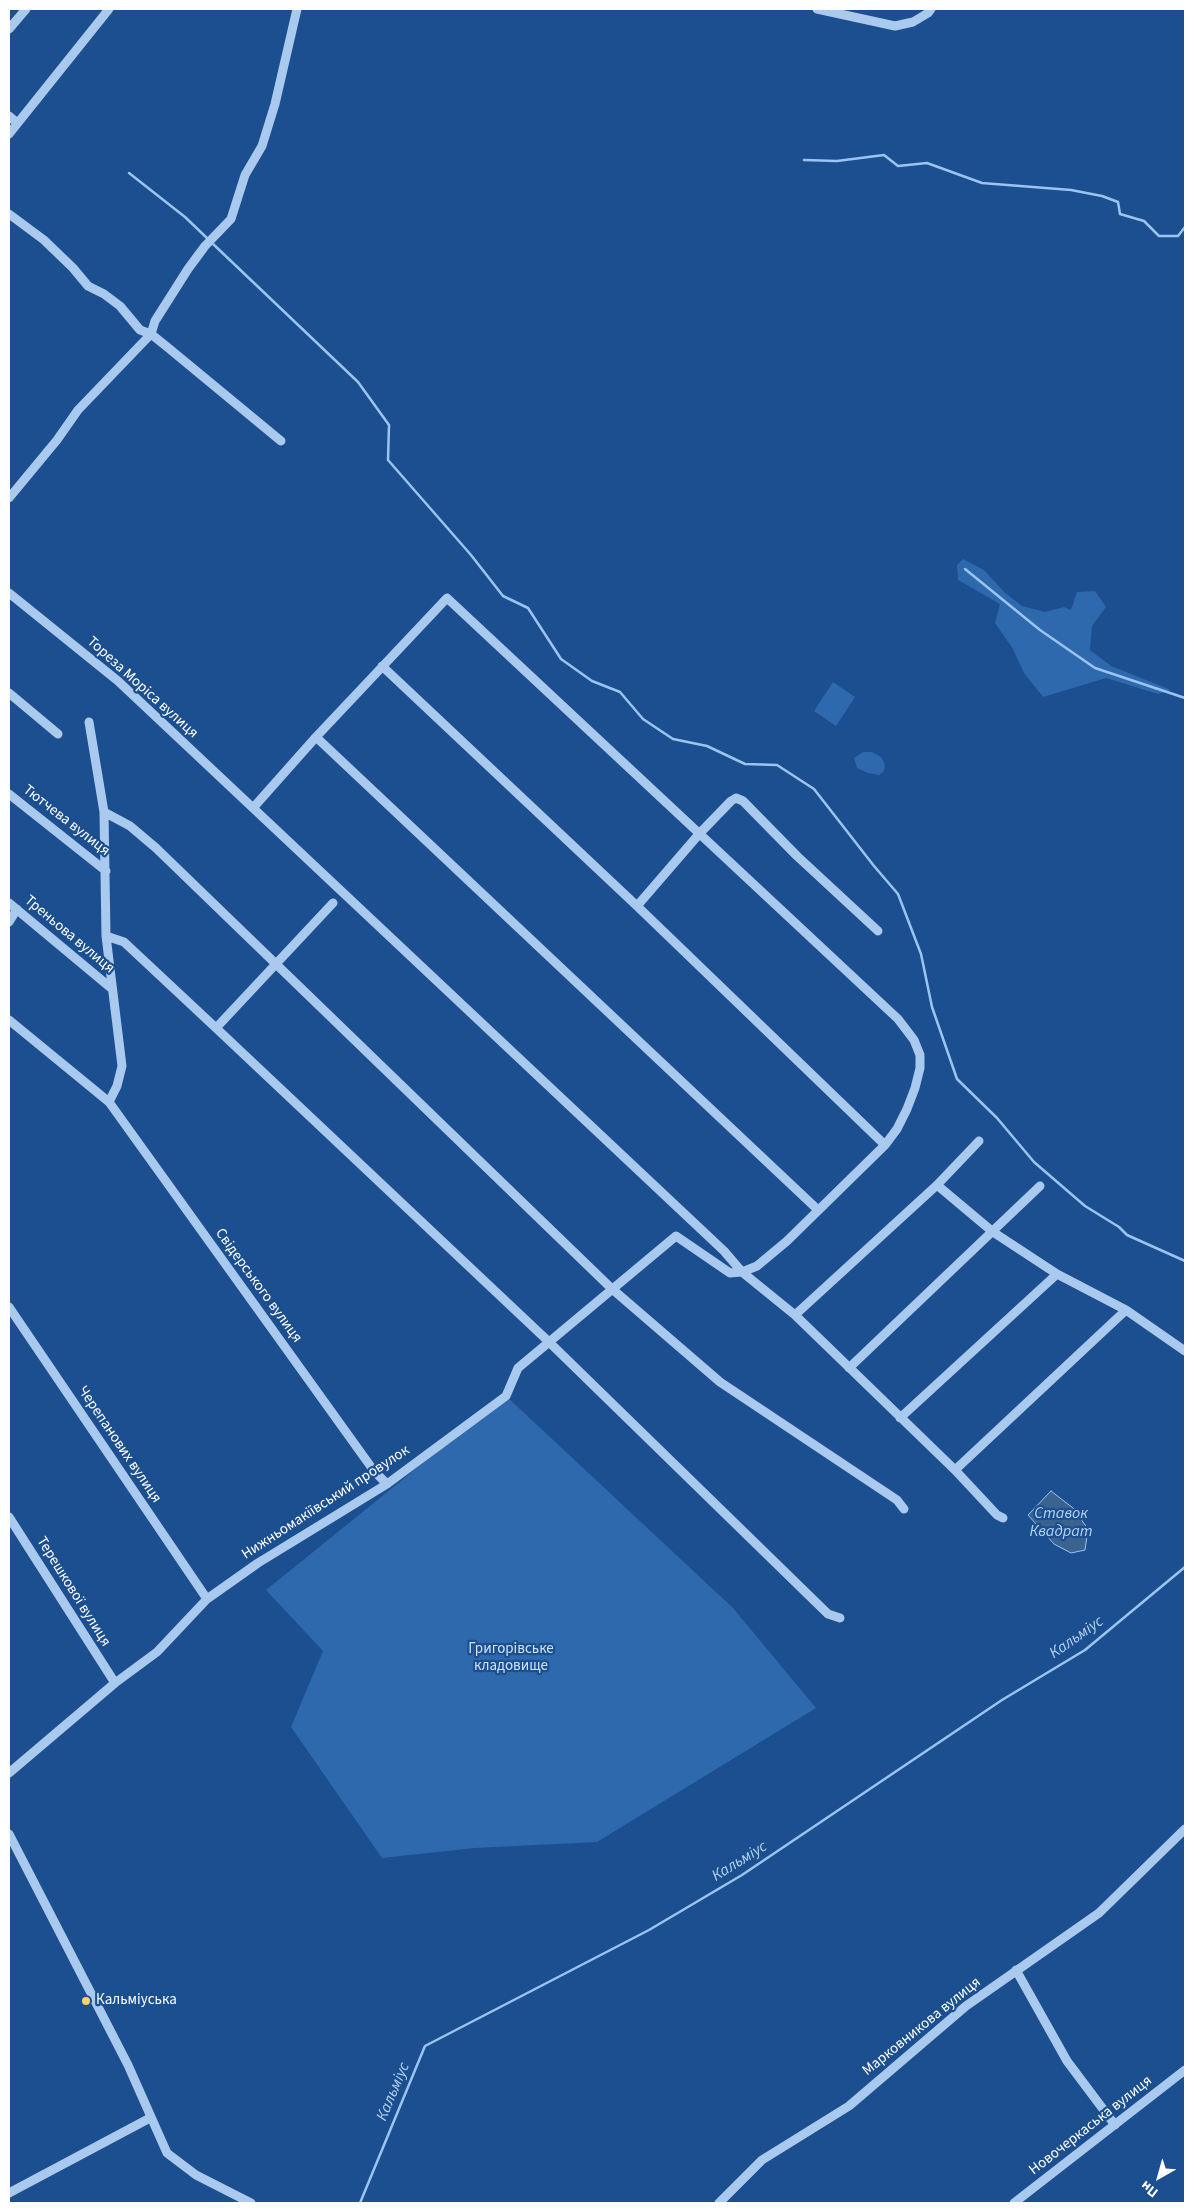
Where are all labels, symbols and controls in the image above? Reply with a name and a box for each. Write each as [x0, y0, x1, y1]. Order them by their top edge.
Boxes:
street label: Тореза Моріса вулиця [83, 633, 201, 743]
street label: Тютчева вулиця [19, 781, 113, 861]
street label: Треньова вулиця [20, 892, 118, 978]
street label: Свiдерського вулиця [211, 1225, 305, 1347]
street label: Черепанових вулиця [73, 1383, 165, 1507]
street label: Нижньомакіївський провулок [239, 1442, 413, 1564]
water label: Ставок Квадрат [1029, 1504, 1093, 1542]
street label: Терешкової вулиця [32, 1534, 114, 1650]
water label: Кальміус [1046, 1613, 1108, 1663]
park label: Григорівське кладовище [468, 1641, 554, 1676]
water label: Кальміус [709, 1838, 771, 1886]
street label: Марковникова вулиця [859, 1974, 985, 2080]
place label: Кальміуська [96, 1992, 177, 2010]
marker: Кальміуська [80, 1995, 92, 2007]
water label: Кальміус [373, 2060, 415, 2124]
street label: Новочеркаська вулиця [1026, 2072, 1156, 2180]
north arrow [1134, 2152, 1184, 2202]
text: Пн [1137, 2176, 1163, 2202]

